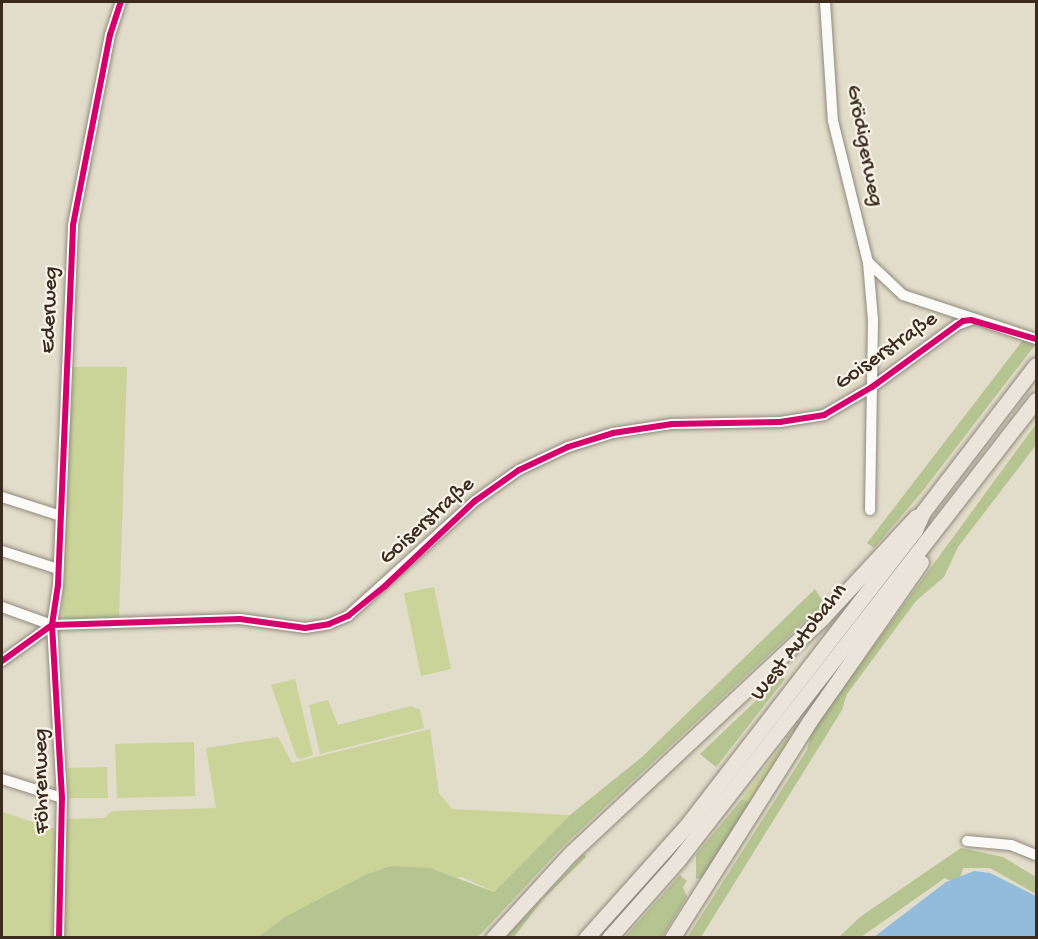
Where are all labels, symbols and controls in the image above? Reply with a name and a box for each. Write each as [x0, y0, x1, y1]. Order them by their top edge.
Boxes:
street label: Grödigerweg [838, 83, 888, 209]
street label: Ederweg [36, 266, 66, 354]
street label: Goiserstraße [831, 307, 943, 397]
street label: Goiserstraße [375, 472, 481, 572]
street label: West Autobahn [746, 579, 854, 707]
street label: Föhrenweg [29, 728, 57, 834]

